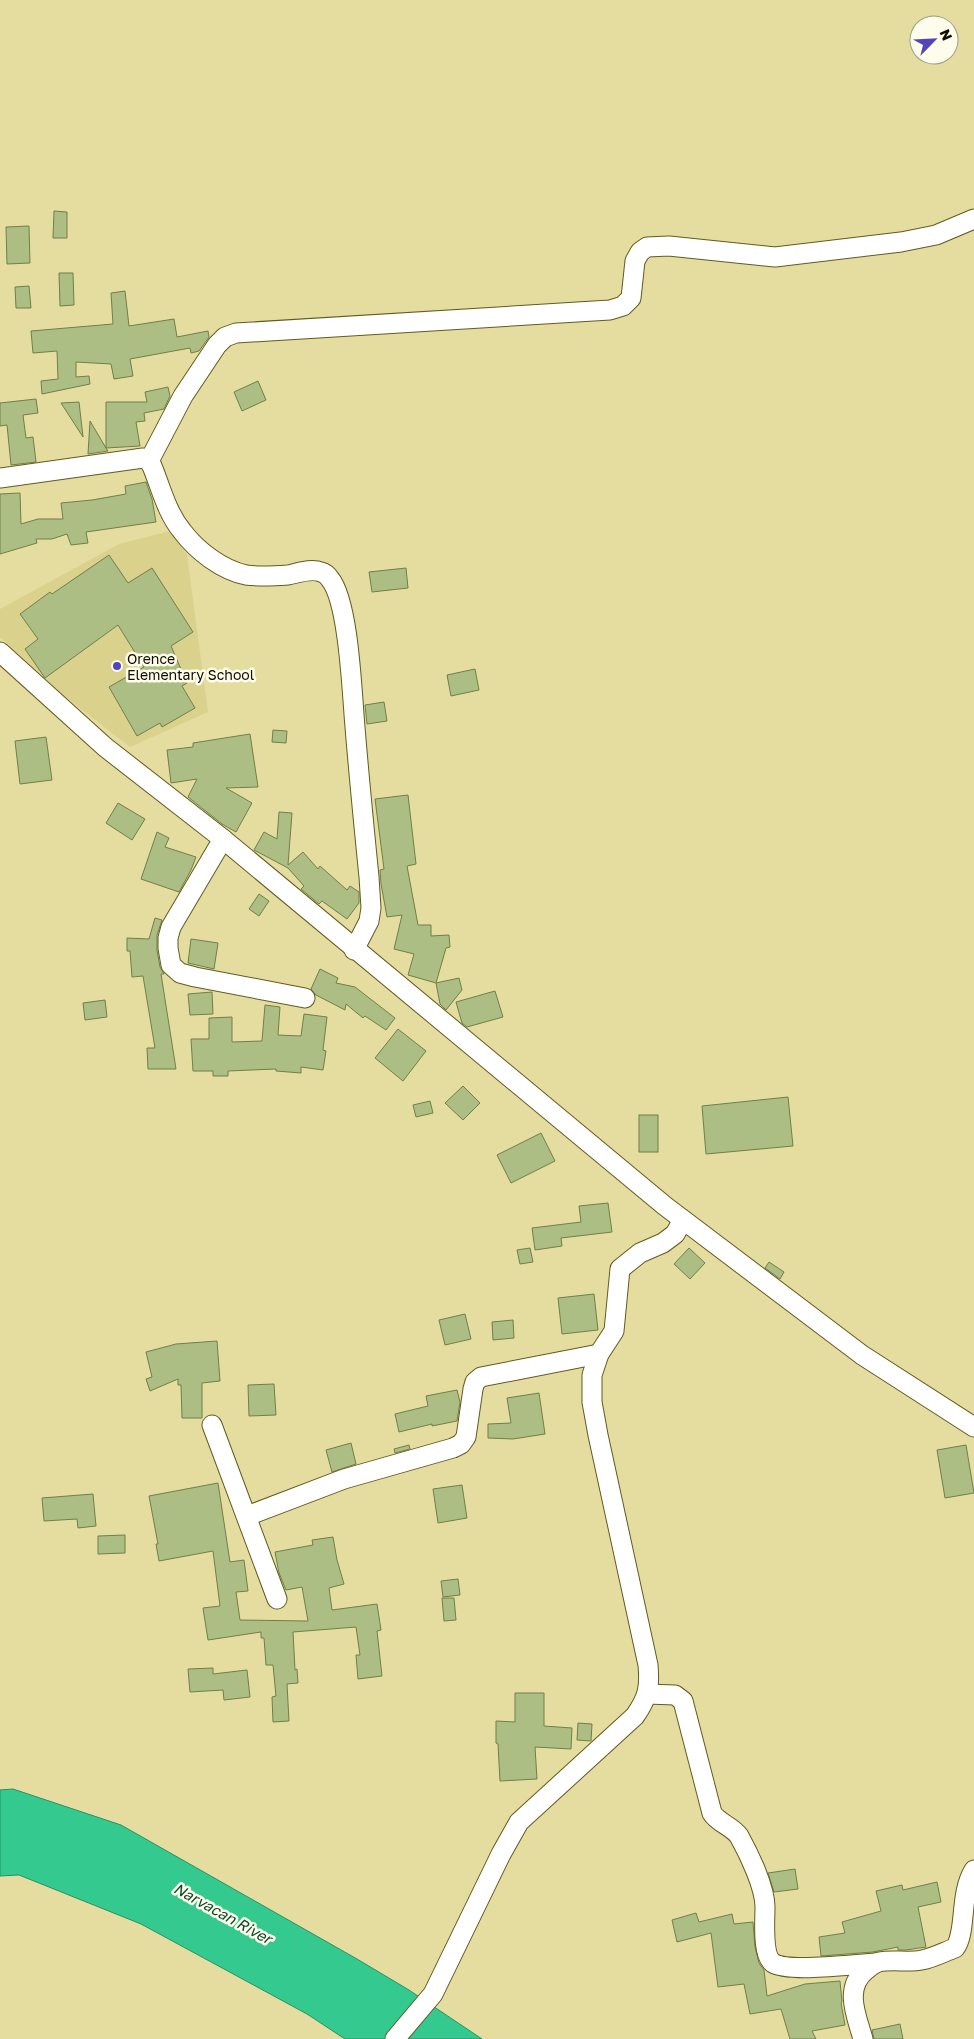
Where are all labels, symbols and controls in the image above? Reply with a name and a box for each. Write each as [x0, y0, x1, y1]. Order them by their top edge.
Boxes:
north arrow [909, 15, 959, 65]
text: N [936, 26, 956, 43]
place label: Orence Elementary School [127, 650, 254, 683]
marker: Orence Elementary School [111, 660, 123, 672]
water label: Narvacan River [171, 1879, 277, 1948]

